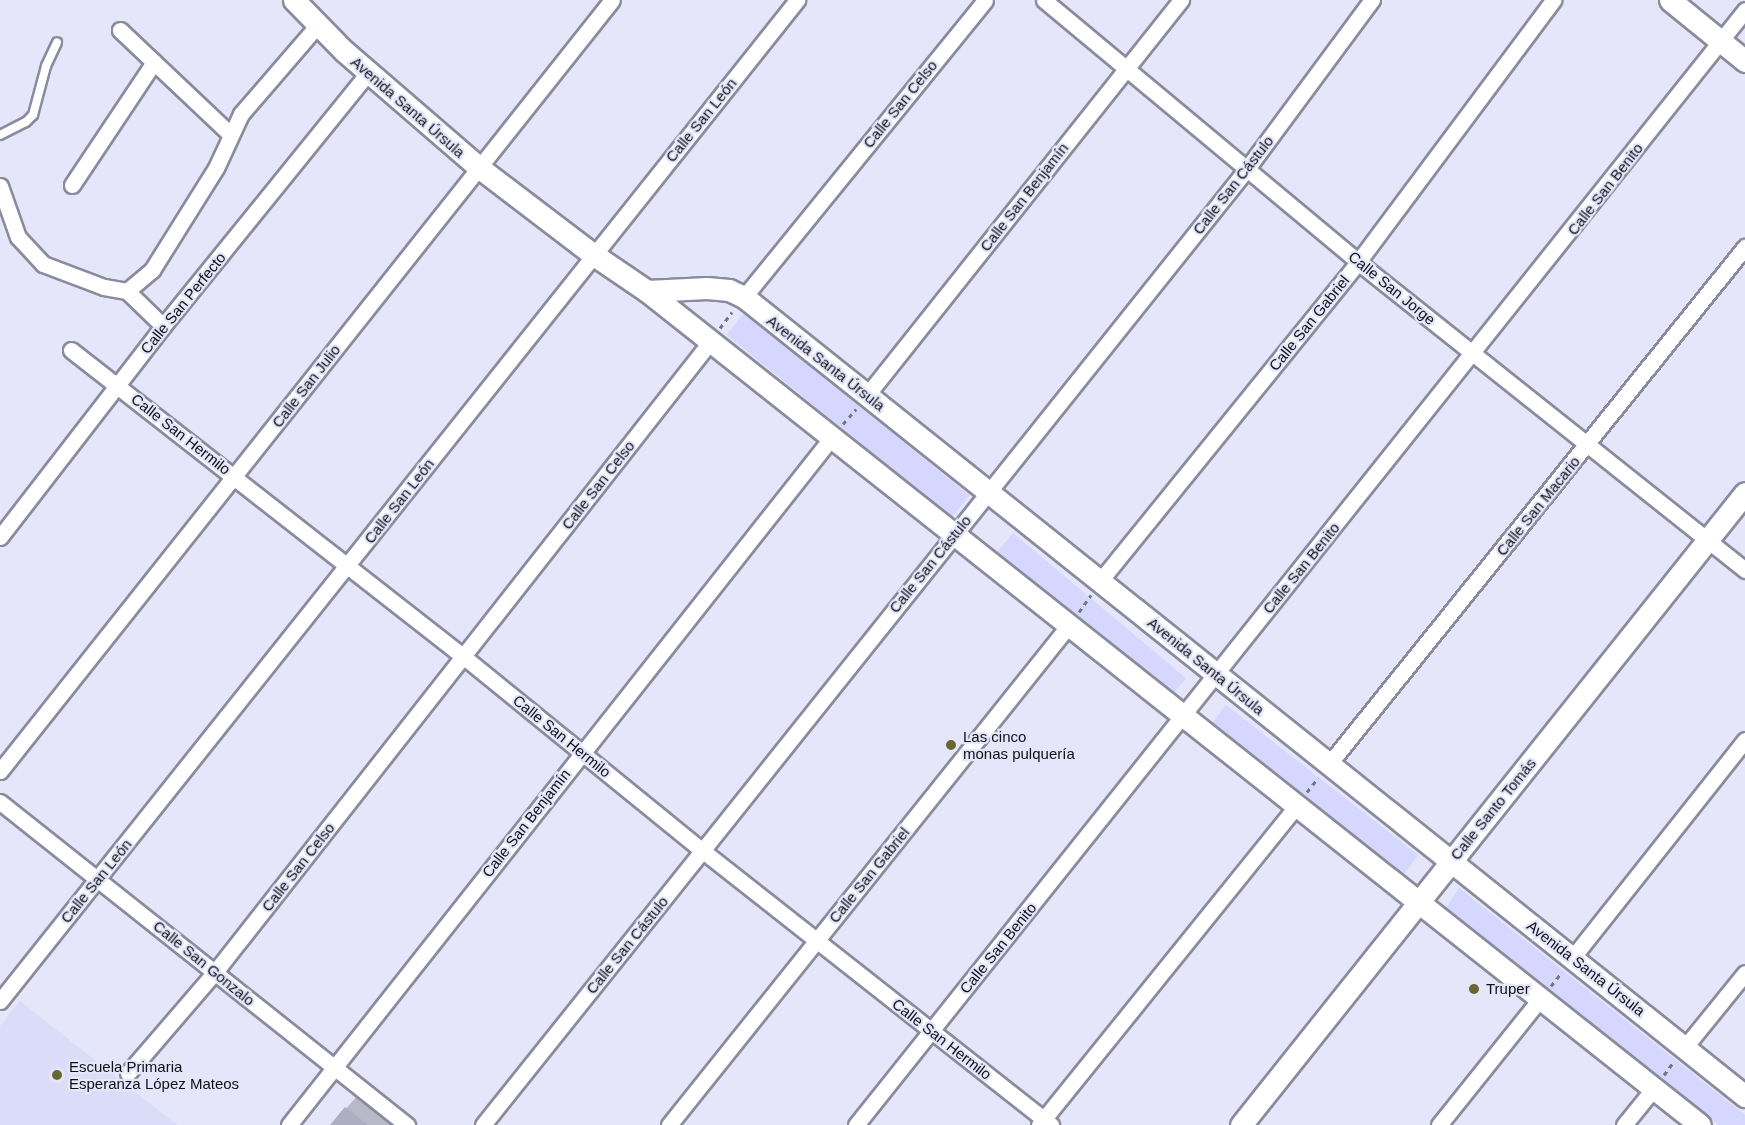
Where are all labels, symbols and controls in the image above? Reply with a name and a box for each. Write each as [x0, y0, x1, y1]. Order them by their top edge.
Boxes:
street label: Avenida Santa Úrsula [347, 53, 469, 161]
street label: Calle San Celso [859, 57, 941, 151]
street label: Calle San León [662, 74, 740, 166]
street label: Calle San Cástulo [1189, 132, 1277, 238]
street label: Calle San Benjamín [976, 139, 1072, 255]
street label: Calle San Benito [1564, 139, 1646, 239]
street label: Calle San Jorge [1345, 247, 1439, 329]
street label: Calle San Perfecto [137, 249, 229, 357]
street label: Calle San Gabriel [1265, 272, 1353, 374]
street label: Avenida Santa Úrsula [763, 311, 889, 415]
street label: Calle San Julio [268, 341, 344, 431]
street label: Calle San Hermilo [128, 390, 234, 478]
street label: Calle San Celso [558, 437, 638, 533]
street label: Calle San Macario [1492, 453, 1584, 559]
street label: Calle San León [360, 455, 438, 547]
street label: Calle San Cástulo [885, 512, 975, 616]
street label: Calle San Benito [1259, 519, 1343, 617]
street label: Avenida Santa Úrsula [1144, 613, 1268, 719]
street label: Calle San Hermilo [509, 691, 615, 781]
place label: Las cinco monas pulquería [963, 727, 1075, 762]
marker: Las cinco monas pulquería [944, 738, 958, 752]
street label: Calle Santo Tomás [1446, 754, 1540, 864]
street label: Calle San Benjamín [478, 765, 574, 881]
street label: Calle San Celso [258, 819, 338, 915]
street label: Calle San Gabriel [825, 824, 913, 926]
street label: Calle San León [57, 835, 135, 927]
street label: Calle San Cástulo [582, 893, 672, 997]
street label: Calle San Benito [956, 899, 1040, 997]
street label: Avenida Santa Úrsula [1523, 916, 1649, 1020]
street label: Calle San Gonzalo [150, 917, 258, 1009]
place label: Truper [1486, 980, 1530, 998]
marker: Truper [1467, 982, 1481, 996]
street label: Calle San Hermilo [889, 995, 995, 1083]
place label: Escuela Primaria Esperanza López Mateos [69, 1057, 239, 1092]
marker: Escuela Primaria Esperanza López Mateos [50, 1068, 64, 1082]

